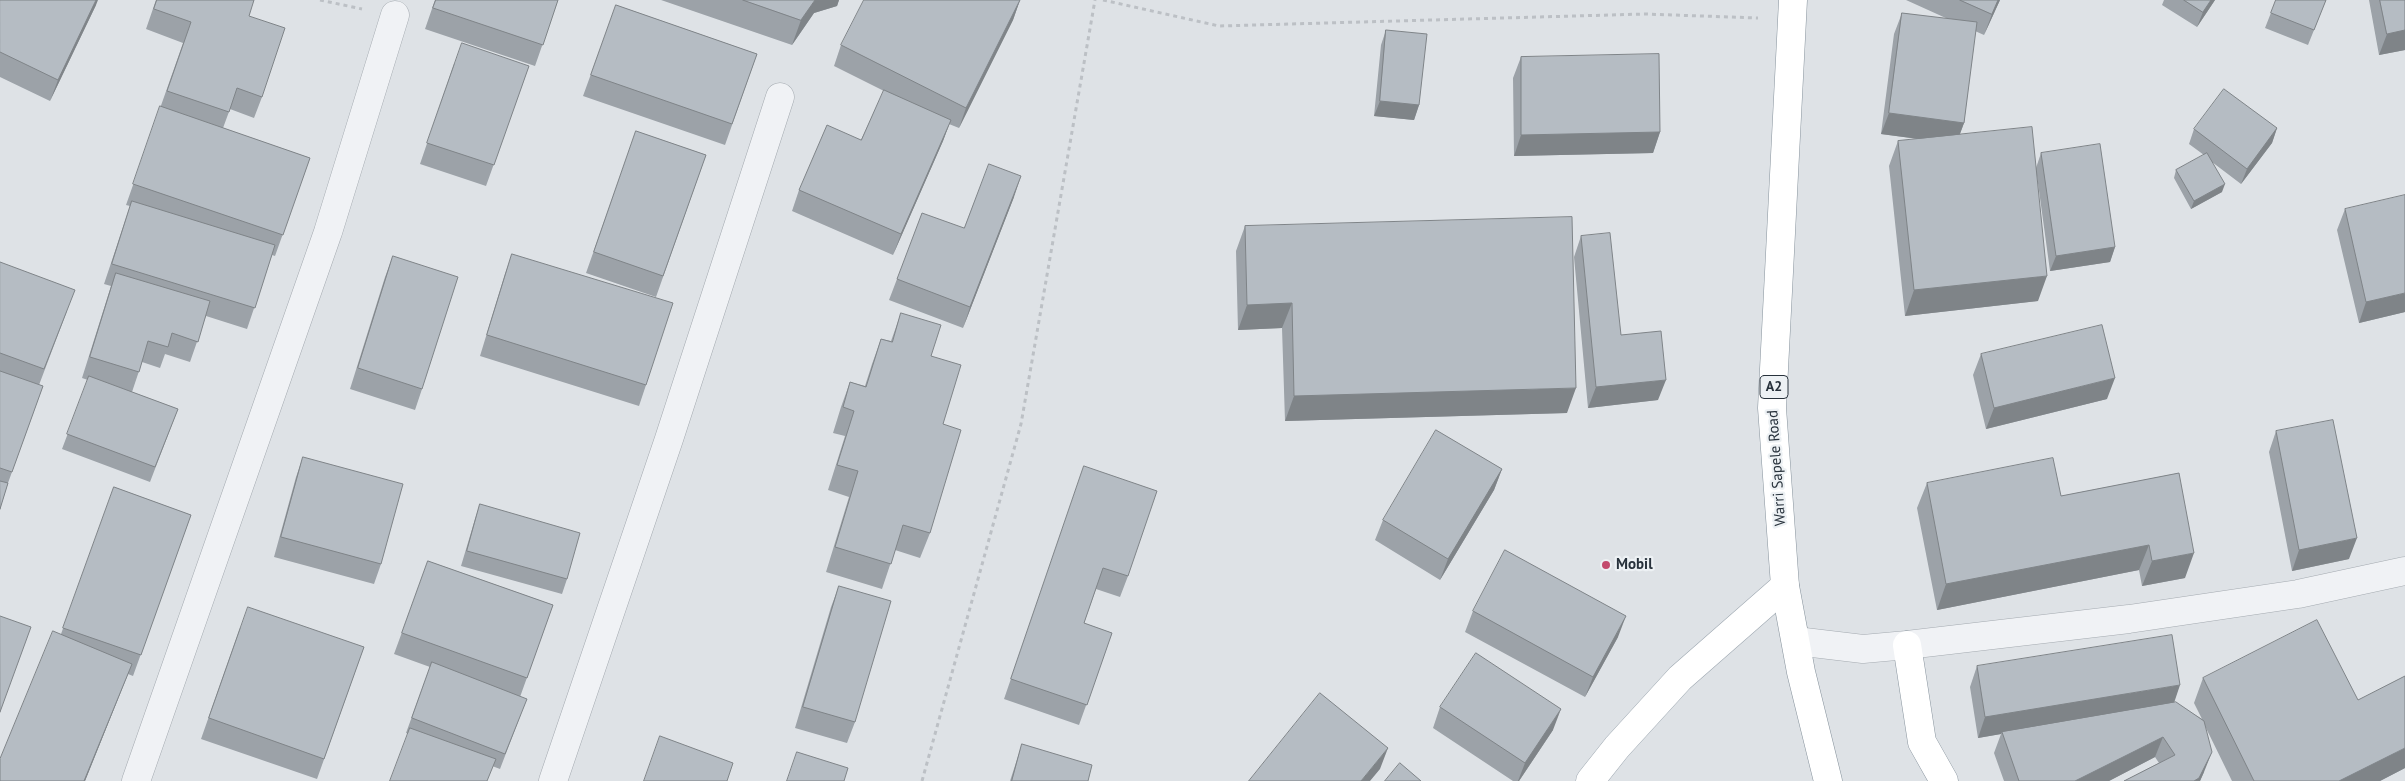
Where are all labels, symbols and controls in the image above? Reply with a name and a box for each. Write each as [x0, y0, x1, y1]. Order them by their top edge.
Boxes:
road number: A2 [1760, 376, 1788, 398]
street label: Warri Sapele Road [1764, 409, 1790, 527]
place label: Mobil [1616, 556, 1653, 574]
marker: Mobil [1600, 559, 1612, 571]

